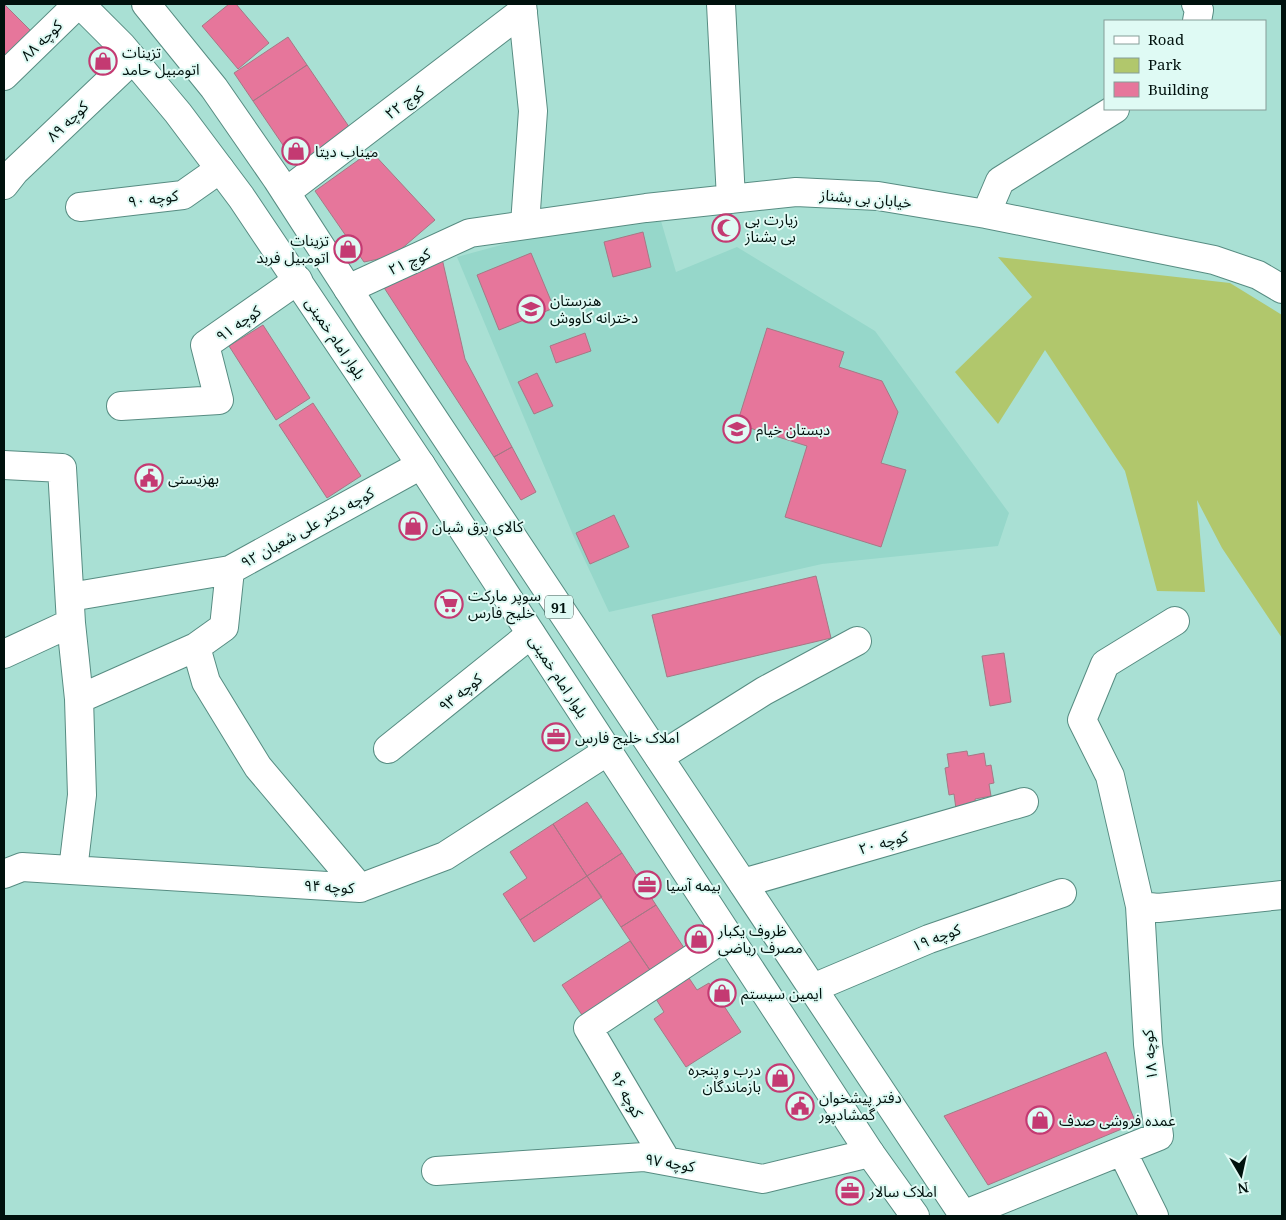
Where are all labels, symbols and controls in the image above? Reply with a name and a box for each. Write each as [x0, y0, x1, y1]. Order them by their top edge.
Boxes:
street label: کوچه ۸۸ [16, 15, 67, 65]
legend [1104, 20, 1266, 110]
text: Road [1148, 29, 1184, 49]
place label: تزینات اتومبیل حامد [122, 42, 200, 79]
shop icon: تزینات اتومبیل حامد [88, 46, 118, 76]
text: Park [1148, 54, 1182, 74]
text: Building [1148, 79, 1209, 99]
street label: کوچ ۲۲ [380, 80, 430, 126]
street label: کوچه ۸۹ [42, 96, 93, 146]
shop icon: میناب دیتا [281, 136, 311, 166]
place label: میناب دیتا [315, 141, 378, 161]
street label: کوچه ۹۰ [127, 184, 180, 212]
street label: خیابان بی بشناز [818, 184, 913, 212]
place label: زیارت بی بی بشناز [744, 209, 798, 246]
mosque icon: زیارت بی بی بشناز [711, 213, 741, 243]
place label: تزینات اتومبیل فربد [256, 230, 329, 267]
shop icon: تزینات اتومبیل فربد [333, 234, 363, 264]
street label: کوچ ۲۱ [385, 243, 435, 282]
place label: هنرستان دخترانه کاووش [550, 290, 638, 327]
street label: بلوار امام خمینی [300, 293, 371, 384]
school or university icon: هنرستان دخترانه کاووش [516, 294, 546, 324]
street label: کوچه ۹۱ [212, 300, 266, 347]
school or university icon: دبستان خیام [722, 414, 752, 444]
place label: دبستان خیام [756, 419, 830, 441]
public building icon: بهزیستی [134, 463, 164, 493]
place label: بهزیستی [168, 468, 219, 488]
street label: کوچه دکتر علی شعبان ۹۲ [237, 482, 378, 573]
shop icon: کالای برق شبان [398, 511, 428, 541]
place label: کالای برق شبان [432, 516, 524, 536]
place label: سوپر مارکت خلیج فارس [468, 585, 541, 625]
supermarket icon: سوپر مارکت خلیج فارس [434, 589, 464, 619]
road number: 91 [545, 596, 573, 618]
street label: بلوار امام خمینی [523, 631, 593, 722]
street label: کوچه ۹۳ [434, 668, 487, 716]
office icon: املاک خلیج فارس [541, 722, 571, 752]
place label: املاک خلیج فارس [575, 727, 679, 750]
street label: کوچه ۲۰ [856, 825, 911, 860]
office icon: بیمه آسیا [632, 870, 662, 900]
street label: کوچه ۹۴ [303, 875, 356, 898]
place label: بیمه آسیا [666, 875, 721, 895]
street label: کوچه ۱۹ [909, 918, 964, 956]
place label: ظروف یکبار مصرف ریاضی [717, 920, 803, 957]
shop icon: ظروف یکبار مصرف ریاضی [684, 924, 714, 954]
shop icon: ایمین سیستم [707, 978, 737, 1008]
place label: ایمین سیستم [741, 983, 822, 1005]
street label: کوچه ۱۸ [1137, 1028, 1162, 1081]
place label: درب و پنجره بازماندگان [688, 1059, 761, 1096]
shop icon: درب و پنجره بازماندگان [765, 1063, 795, 1093]
street label: کوچه ۹۶ [605, 1067, 649, 1122]
place label: دفتر پیشخوان گمشادپور [818, 1087, 902, 1125]
public building icon: دفتر پیشخوان گمشادپور [785, 1091, 815, 1121]
shop icon: عمده فروشی صدف [1025, 1105, 1055, 1135]
place label: عمده فروشی صدف [1059, 1110, 1176, 1130]
street label: کوچه ۹۷ [643, 1148, 697, 1177]
north arrow [1216, 1150, 1266, 1200]
office icon: املاک سالار [835, 1176, 865, 1206]
text: N [1236, 1178, 1250, 1199]
place label: املاک سالار [868, 1181, 937, 1201]

